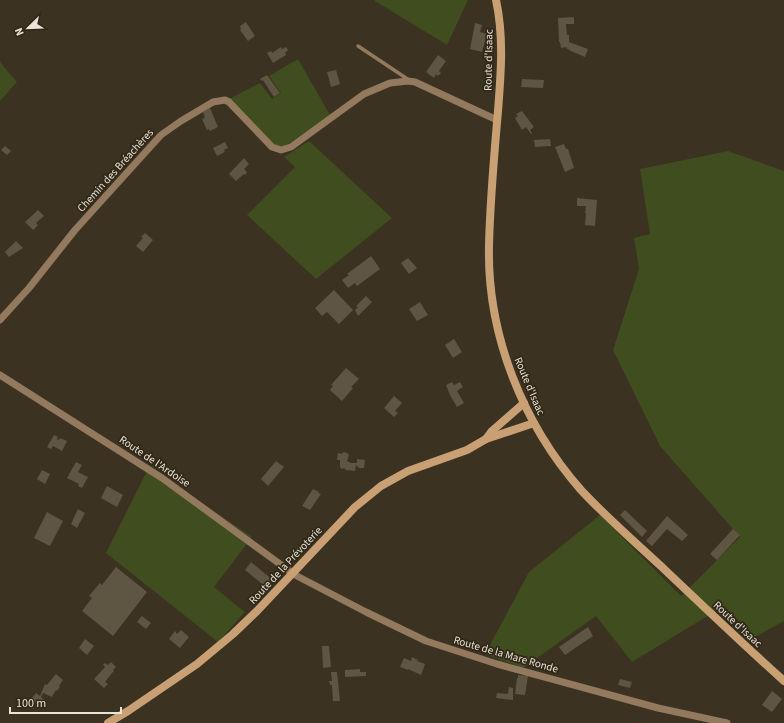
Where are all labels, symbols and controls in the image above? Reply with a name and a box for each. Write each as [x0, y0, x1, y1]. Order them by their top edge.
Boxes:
north arrow [8, 8, 48, 48]
text: N [11, 25, 28, 38]
street label: Route d'Isaac [480, 29, 497, 91]
street label: Chemin des Bréachères [74, 125, 157, 215]
street label: Route d'Isaac [511, 355, 549, 418]
street label: Route de l'Ardoise [116, 432, 194, 491]
street label: Route de la Prévoterie [245, 523, 326, 607]
street label: Route d'Isaac [710, 598, 765, 651]
street label: Route de la Mare Ronde [452, 632, 560, 677]
scale bar [10, 689, 121, 715]
text: 100 m [16, 695, 46, 712]

